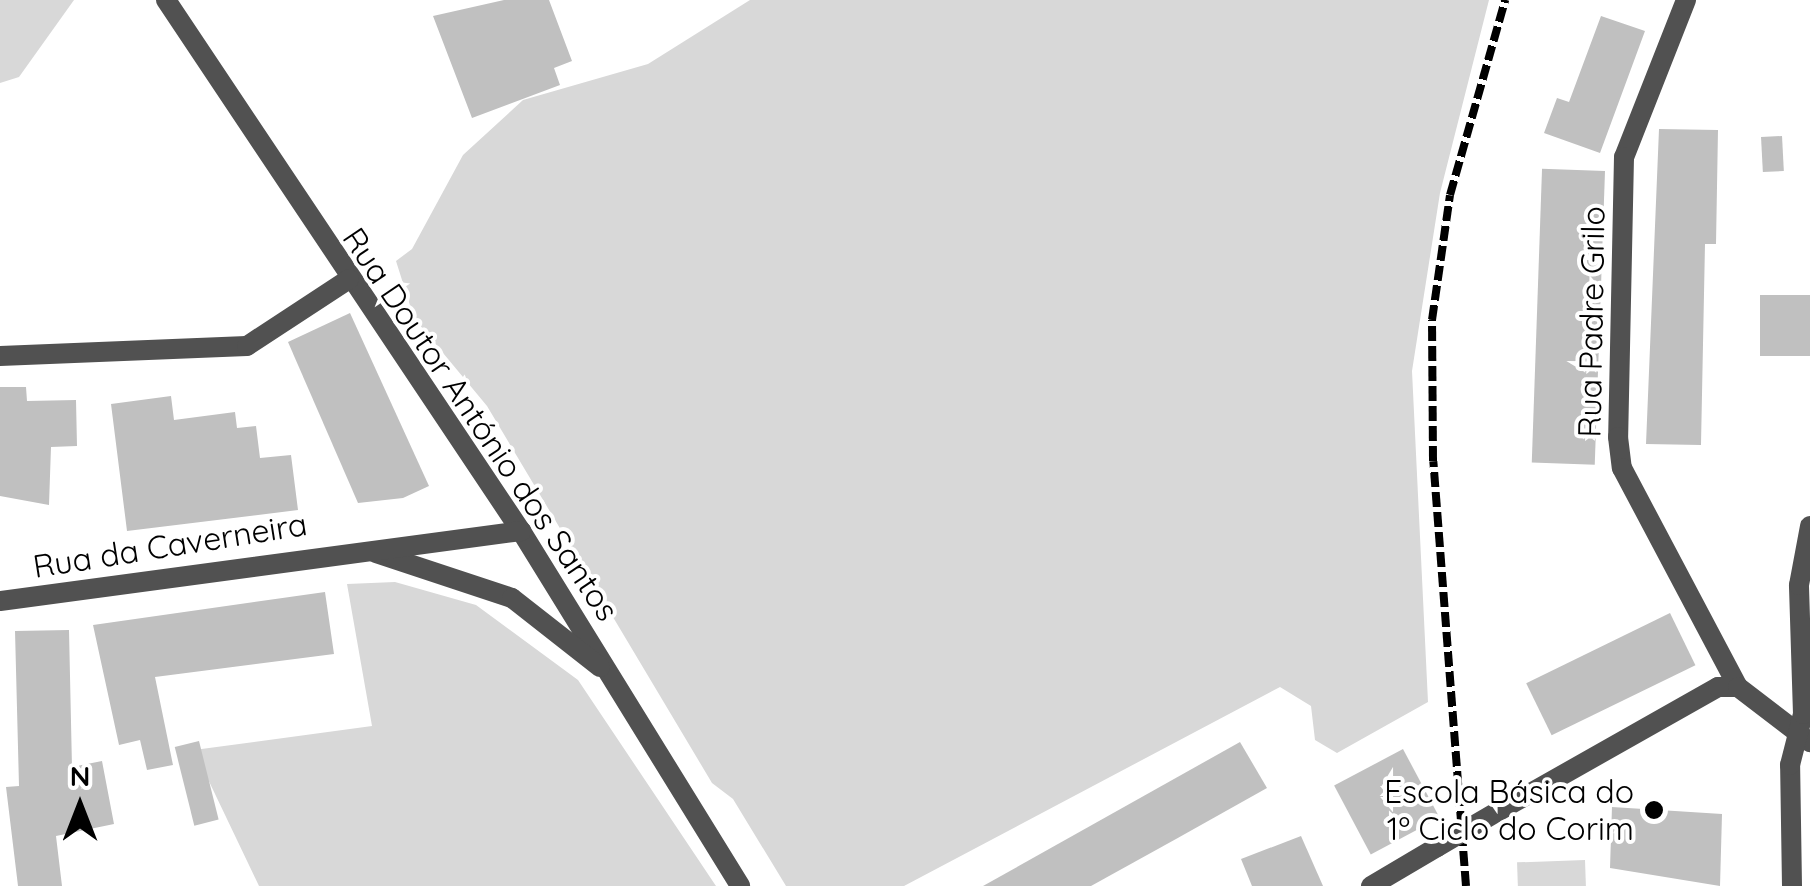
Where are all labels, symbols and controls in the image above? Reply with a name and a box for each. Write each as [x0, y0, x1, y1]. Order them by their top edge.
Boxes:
street label: Rua Padre Grilo [1570, 206, 1612, 438]
street label: Rua Doutor António dos Santos [335, 220, 627, 628]
street label: Rua da Caverneira [30, 504, 310, 586]
north arrow [30, 756, 130, 856]
text: N [70, 758, 90, 793]
place label: Escola Básica do 1º Ciclo do Corim [1384, 773, 1634, 848]
marker: Escola Básica do 1º Ciclo do Corim [1643, 799, 1665, 821]

